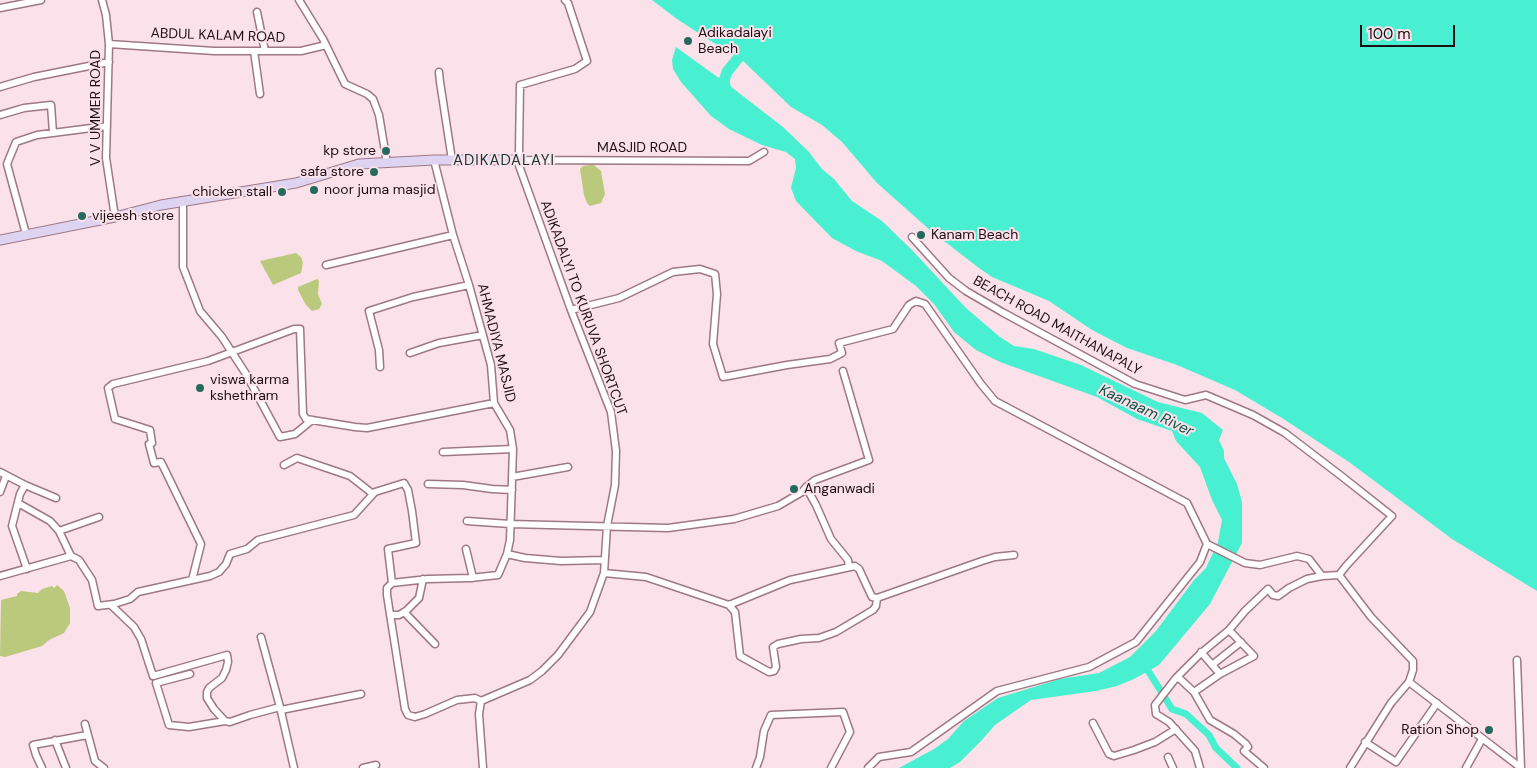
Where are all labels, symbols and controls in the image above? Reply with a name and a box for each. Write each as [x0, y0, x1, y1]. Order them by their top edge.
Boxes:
scale bar [1362, 15, 1457, 47]
text: 100 m [1368, 24, 1411, 44]
street label: ABDUL KALAM ROAD [150, 25, 286, 47]
place label: Adikadalayi Beach [698, 25, 772, 58]
marker: Adikadalayi Beach [682, 35, 694, 47]
street label: V V UMMER ROAD [88, 50, 104, 166]
street label: MASJID ROAD [597, 140, 687, 156]
place label: kp store [323, 143, 376, 159]
marker: kp store [380, 145, 392, 157]
district label: ADIKADALAYI [452, 152, 556, 170]
place label: safa store [300, 164, 364, 180]
marker: safa store [368, 166, 380, 178]
place label: noor juma masjid [324, 182, 435, 198]
place label: chicken stall [192, 184, 272, 200]
marker: noor juma masjid [308, 184, 320, 196]
marker: chicken stall [276, 186, 288, 198]
street label: ADIKADALYI TO KURUVA SHORTCUT [536, 198, 630, 418]
place label: vijeesh store [92, 208, 174, 224]
marker: vijeesh store [76, 210, 88, 222]
place label: Kanam Beach [931, 227, 1018, 243]
marker: Kanam Beach [915, 229, 927, 241]
street label: BEACH ROAD MAITHANAPALY [970, 273, 1144, 379]
street label: AHMADIYA MASJID [473, 282, 519, 404]
place label: viswa karma kshethram [210, 372, 289, 404]
water label: Kaanaam River [1096, 381, 1196, 441]
marker: viswa karma kshethram [194, 382, 206, 394]
place label: Anganwadi [804, 481, 875, 497]
marker: Anganwadi [788, 483, 800, 495]
place label: Ration Shop [1401, 722, 1479, 738]
marker: Ration Shop [1483, 724, 1495, 736]

